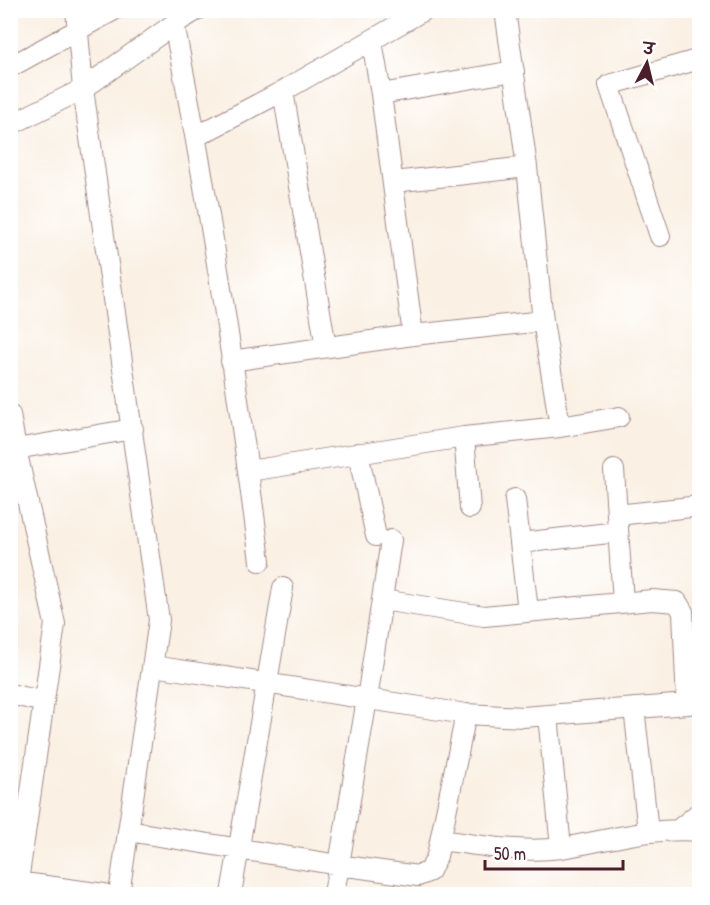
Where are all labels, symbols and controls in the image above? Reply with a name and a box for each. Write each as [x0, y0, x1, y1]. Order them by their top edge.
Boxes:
north arrow [617, 33, 677, 93]
text: उ [640, 36, 657, 60]
scale bar [485, 833, 623, 871]
text: 50 m [494, 841, 526, 866]

